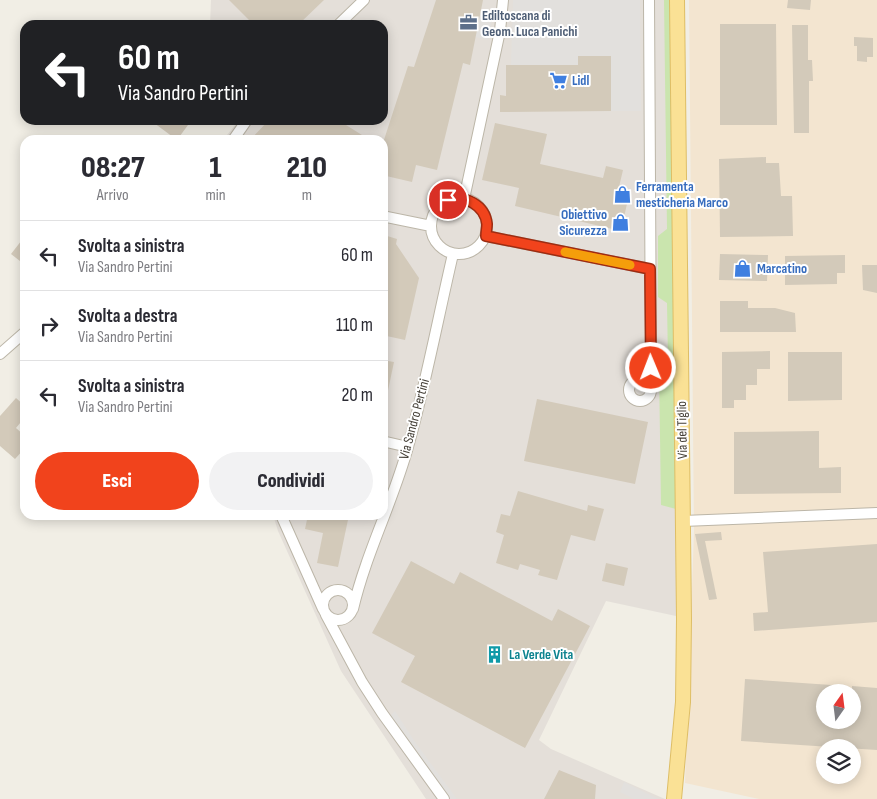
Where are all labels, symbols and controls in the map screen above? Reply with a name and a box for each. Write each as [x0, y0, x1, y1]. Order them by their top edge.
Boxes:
place label: Ediltoscana di Geom. Luca Panichi [482, 7, 578, 40]
office icon: Ediltoscana di Geom. Luca Panichi [458, 13, 478, 33]
text: 60 m [118, 37, 180, 80]
icon: left [35, 40, 100, 105]
supermarket icon: Lidl [548, 70, 568, 90]
place label: Lidl [572, 72, 589, 89]
text: Via Sandro Pertini [118, 80, 248, 107]
text: 08:27 [81, 150, 145, 186]
text: 1 [209, 150, 222, 186]
text: 210 [287, 150, 327, 186]
place label: Ferramenta mesticheria Marco [636, 178, 728, 211]
pin [427, 179, 469, 221]
shop icon: Ferramenta mesticheria Marco [612, 184, 632, 204]
text: Arrivo [97, 186, 129, 205]
text: min [205, 186, 226, 205]
text: m [302, 186, 312, 205]
icon: arrive [434, 186, 462, 214]
place label: Obiettivo Sicurezza [559, 206, 607, 239]
shop icon: Obiettivo Sicurezza [611, 212, 631, 232]
text: Svolta a sinistra [78, 235, 185, 258]
icon: left [35, 242, 63, 270]
text: 60 m [341, 244, 373, 267]
text: Via Sandro Pertini [78, 258, 173, 277]
shop icon: Marcatino [733, 258, 753, 278]
place label: Marcatino [757, 260, 807, 277]
text: Svolta a destra [78, 305, 178, 328]
icon: right [35, 312, 63, 340]
text: 110 m [336, 314, 373, 337]
text: Via Sandro Pertini [78, 328, 173, 347]
position arrow [624, 341, 676, 393]
text: Svolta a sinistra [78, 375, 185, 398]
street label: Via Sandro Pertini [395, 377, 433, 461]
icon: left [35, 382, 63, 410]
text: 20 m [341, 384, 373, 407]
text: Via Sandro Pertini [78, 398, 173, 417]
street label: Via del Tiglio [673, 401, 691, 459]
button: Esci [35, 452, 199, 510]
button: Condividi [209, 452, 373, 510]
building icon: La Verde Vita [485, 644, 505, 664]
place label: La Verde Vita [509, 646, 574, 663]
north arrow [816, 684, 861, 729]
map controls [816, 684, 861, 784]
button: layers [816, 739, 861, 784]

